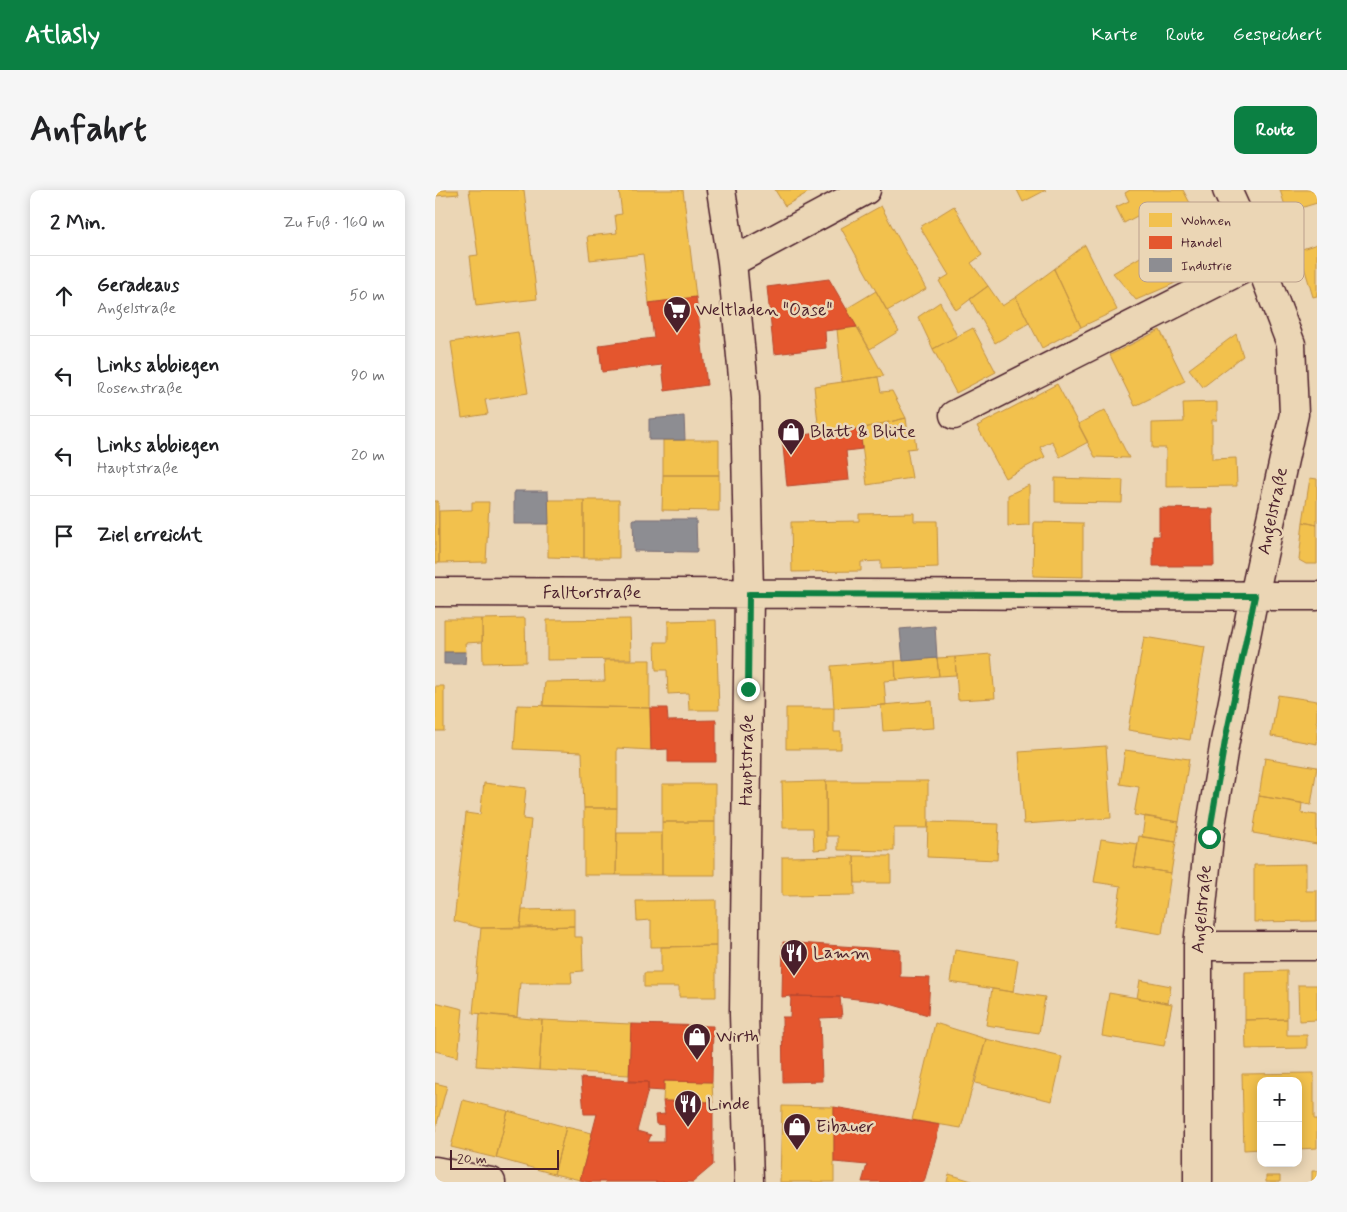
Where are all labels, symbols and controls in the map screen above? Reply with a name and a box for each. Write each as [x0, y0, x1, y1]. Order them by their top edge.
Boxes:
text: Atlasly [25, 20, 100, 51]
text: Karte [1092, 23, 1138, 47]
text: Route [1166, 23, 1205, 47]
text: Gespeichert [1233, 23, 1322, 47]
button: Route [1234, 106, 1317, 154]
text: Anfahrt [30, 107, 147, 153]
legend [1139, 202, 1304, 282]
text: 2 Min. [50, 209, 105, 237]
text: Zu Fuß · 160 m [283, 212, 385, 233]
text: Wohnen [1181, 212, 1231, 230]
text: Handel [1181, 234, 1222, 252]
text: Industrie [1181, 257, 1232, 275]
text: Geradeaus [97, 273, 179, 298]
icon: ahead [50, 282, 78, 310]
text: 50 m [349, 285, 385, 306]
supermarket icon: Weltladen "Oase" [662, 295, 692, 334]
text: Angelstraße [97, 298, 176, 319]
place label: Weltladen "Oase" [696, 298, 832, 322]
text: Links abbiegen [97, 353, 219, 378]
icon: left [50, 362, 78, 390]
text: 90 m [351, 365, 385, 386]
text: Rosenstraße [97, 378, 183, 399]
shop icon: Blatt & Blüte [776, 417, 806, 456]
place label: Blatt & Blüte [810, 420, 916, 444]
text: Links abbiegen [97, 433, 219, 458]
icon: left [50, 442, 78, 470]
text: 20 m [351, 445, 385, 466]
text: Hauptstraße [97, 458, 178, 479]
street label: Angelstraße [1252, 465, 1296, 557]
icon: arrive [50, 522, 78, 550]
text: Ziel erreicht [97, 523, 202, 548]
street label: Falltorstraße [543, 581, 641, 605]
route end [737, 678, 760, 701]
street label: Hauptstraße [734, 714, 760, 806]
route start [1198, 826, 1221, 849]
street label: Angelstraße [1186, 863, 1220, 955]
restaurant icon: Lamm [779, 938, 809, 977]
place label: Lamm [813, 941, 870, 965]
shop icon: Wirth [682, 1022, 712, 1061]
place label: Wirth [716, 1025, 759, 1049]
map controls [1257, 1077, 1302, 1167]
button: + [1257, 1077, 1302, 1122]
restaurant icon: Linde [673, 1089, 703, 1128]
place label: Linde [707, 1092, 750, 1116]
shop icon: Eibauer [782, 1112, 812, 1151]
place label: Eibauer [816, 1115, 875, 1139]
button: − [1257, 1122, 1302, 1167]
scale bar [450, 1147, 559, 1170]
text: 20 m [457, 1150, 487, 1168]

